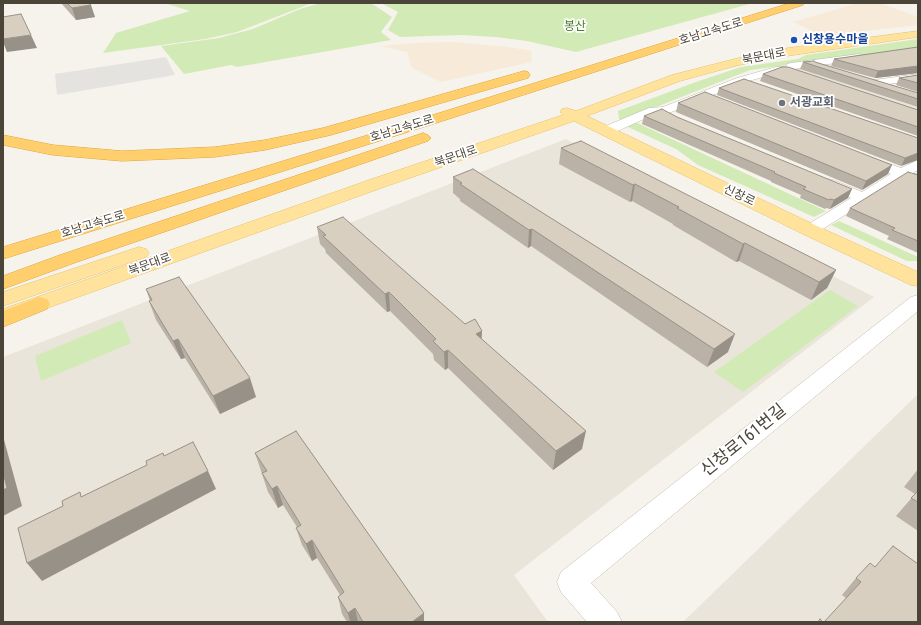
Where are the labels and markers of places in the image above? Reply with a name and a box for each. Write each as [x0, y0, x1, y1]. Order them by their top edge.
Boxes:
place label: 신창용수마을 [802, 33, 868, 47]
marker: 신창용수마을 [789, 35, 799, 45]
place label: 서광교회 [790, 96, 834, 110]
marker: 서광교회 [777, 98, 787, 108]

